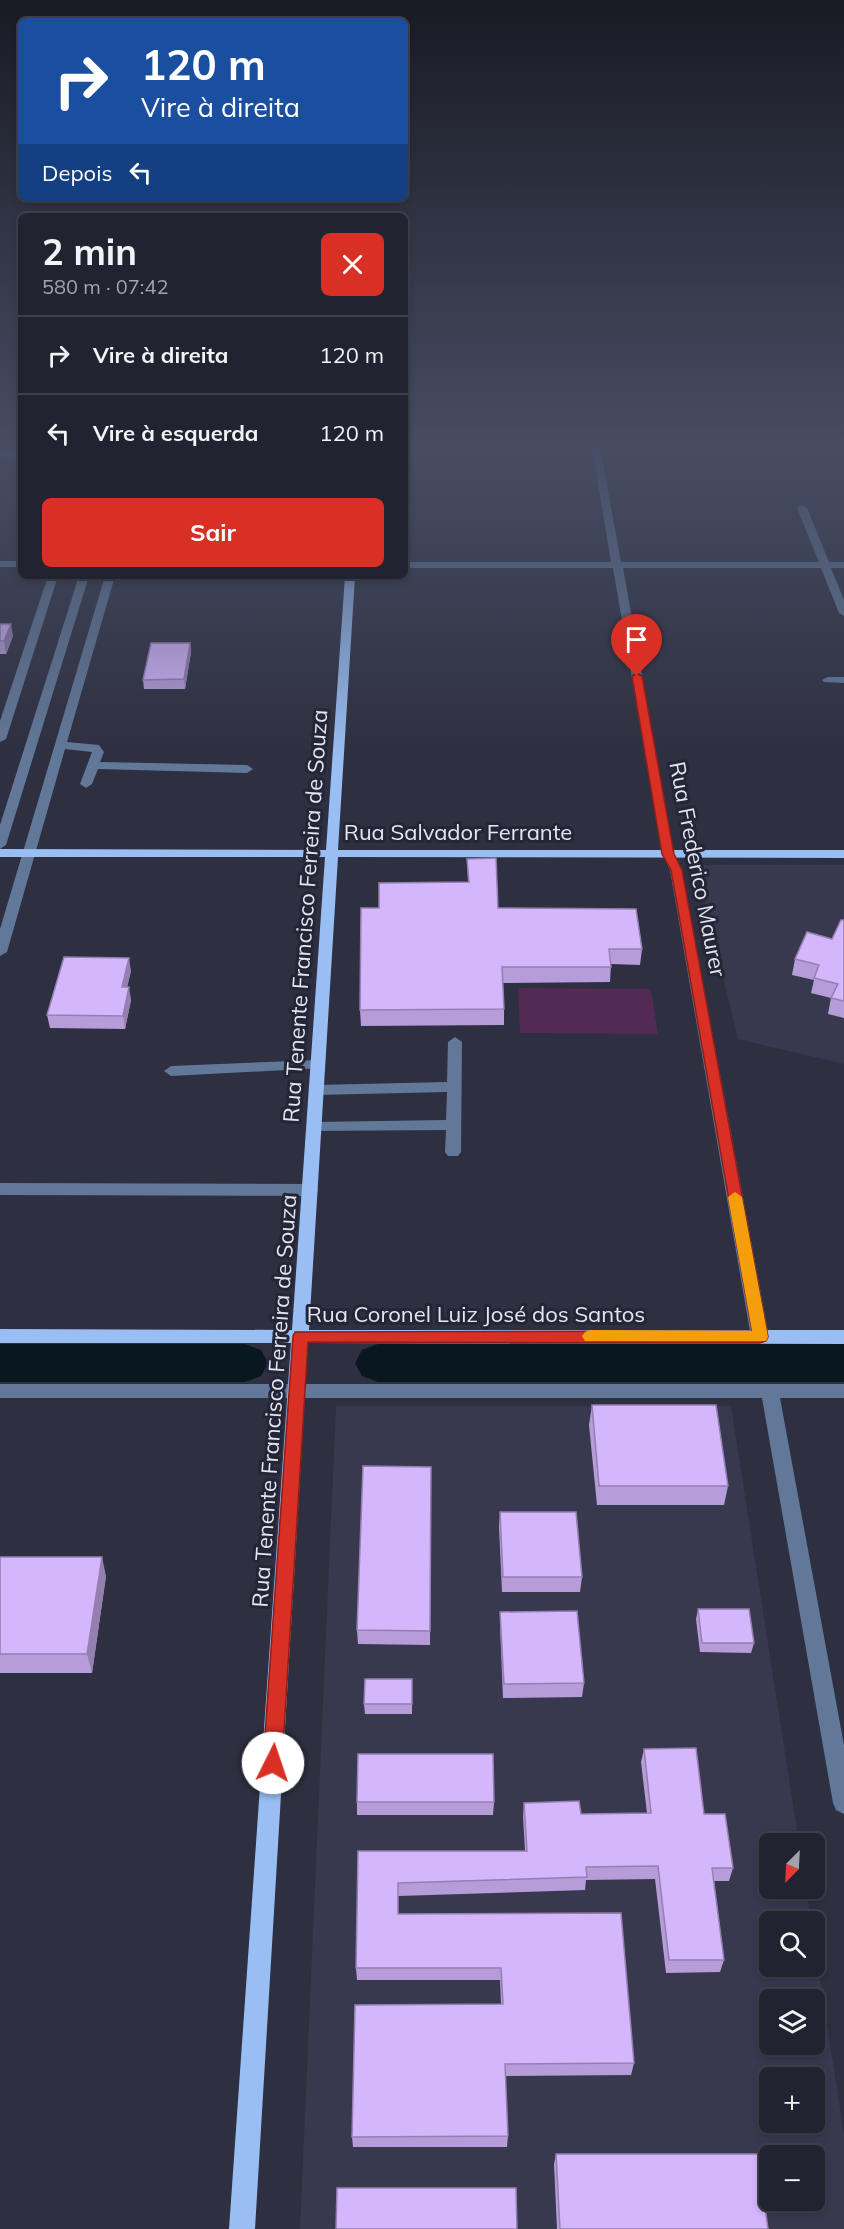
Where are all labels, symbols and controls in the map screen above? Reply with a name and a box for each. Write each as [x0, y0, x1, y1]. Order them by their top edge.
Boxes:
text: 120 m [141, 38, 266, 91]
icon: right [42, 42, 120, 120]
text: Vire à direita [141, 90, 300, 124]
icon: left [124, 156, 157, 189]
text: Depois [42, 159, 112, 187]
text: 2 min [42, 229, 137, 274]
button: close [321, 233, 384, 296]
text: 580 m · 07:42 [42, 274, 168, 299]
icon: right [42, 339, 75, 372]
text: Vire à direita [93, 341, 228, 369]
text: 120 m [319, 341, 384, 369]
icon: left [42, 417, 75, 450]
text: Vire à esquerda [93, 419, 258, 447]
text: 120 m [319, 419, 384, 447]
button: Sair [42, 498, 384, 567]
pin [611, 614, 662, 676]
icon: arrive [620, 623, 653, 656]
street label: Rua Tenente Francisco Ferreira de Souza [277, 709, 333, 1123]
street label: Rua Frederico Maurer [663, 759, 733, 979]
street label: Rua Salvador Ferrante [344, 818, 572, 846]
street label: Rua Tenente Francisco Ferreira de Souza [246, 1194, 302, 1608]
street label: Rua Coronel Luiz José dos Santos [307, 1300, 645, 1328]
position arrow [241, 1731, 305, 1795]
north arrow [759, 1833, 825, 1899]
map controls [759, 1833, 825, 2211]
button: search [759, 1911, 825, 1977]
button: layers [759, 1989, 825, 2055]
button: + [759, 2067, 825, 2133]
button: − [759, 2145, 825, 2211]

